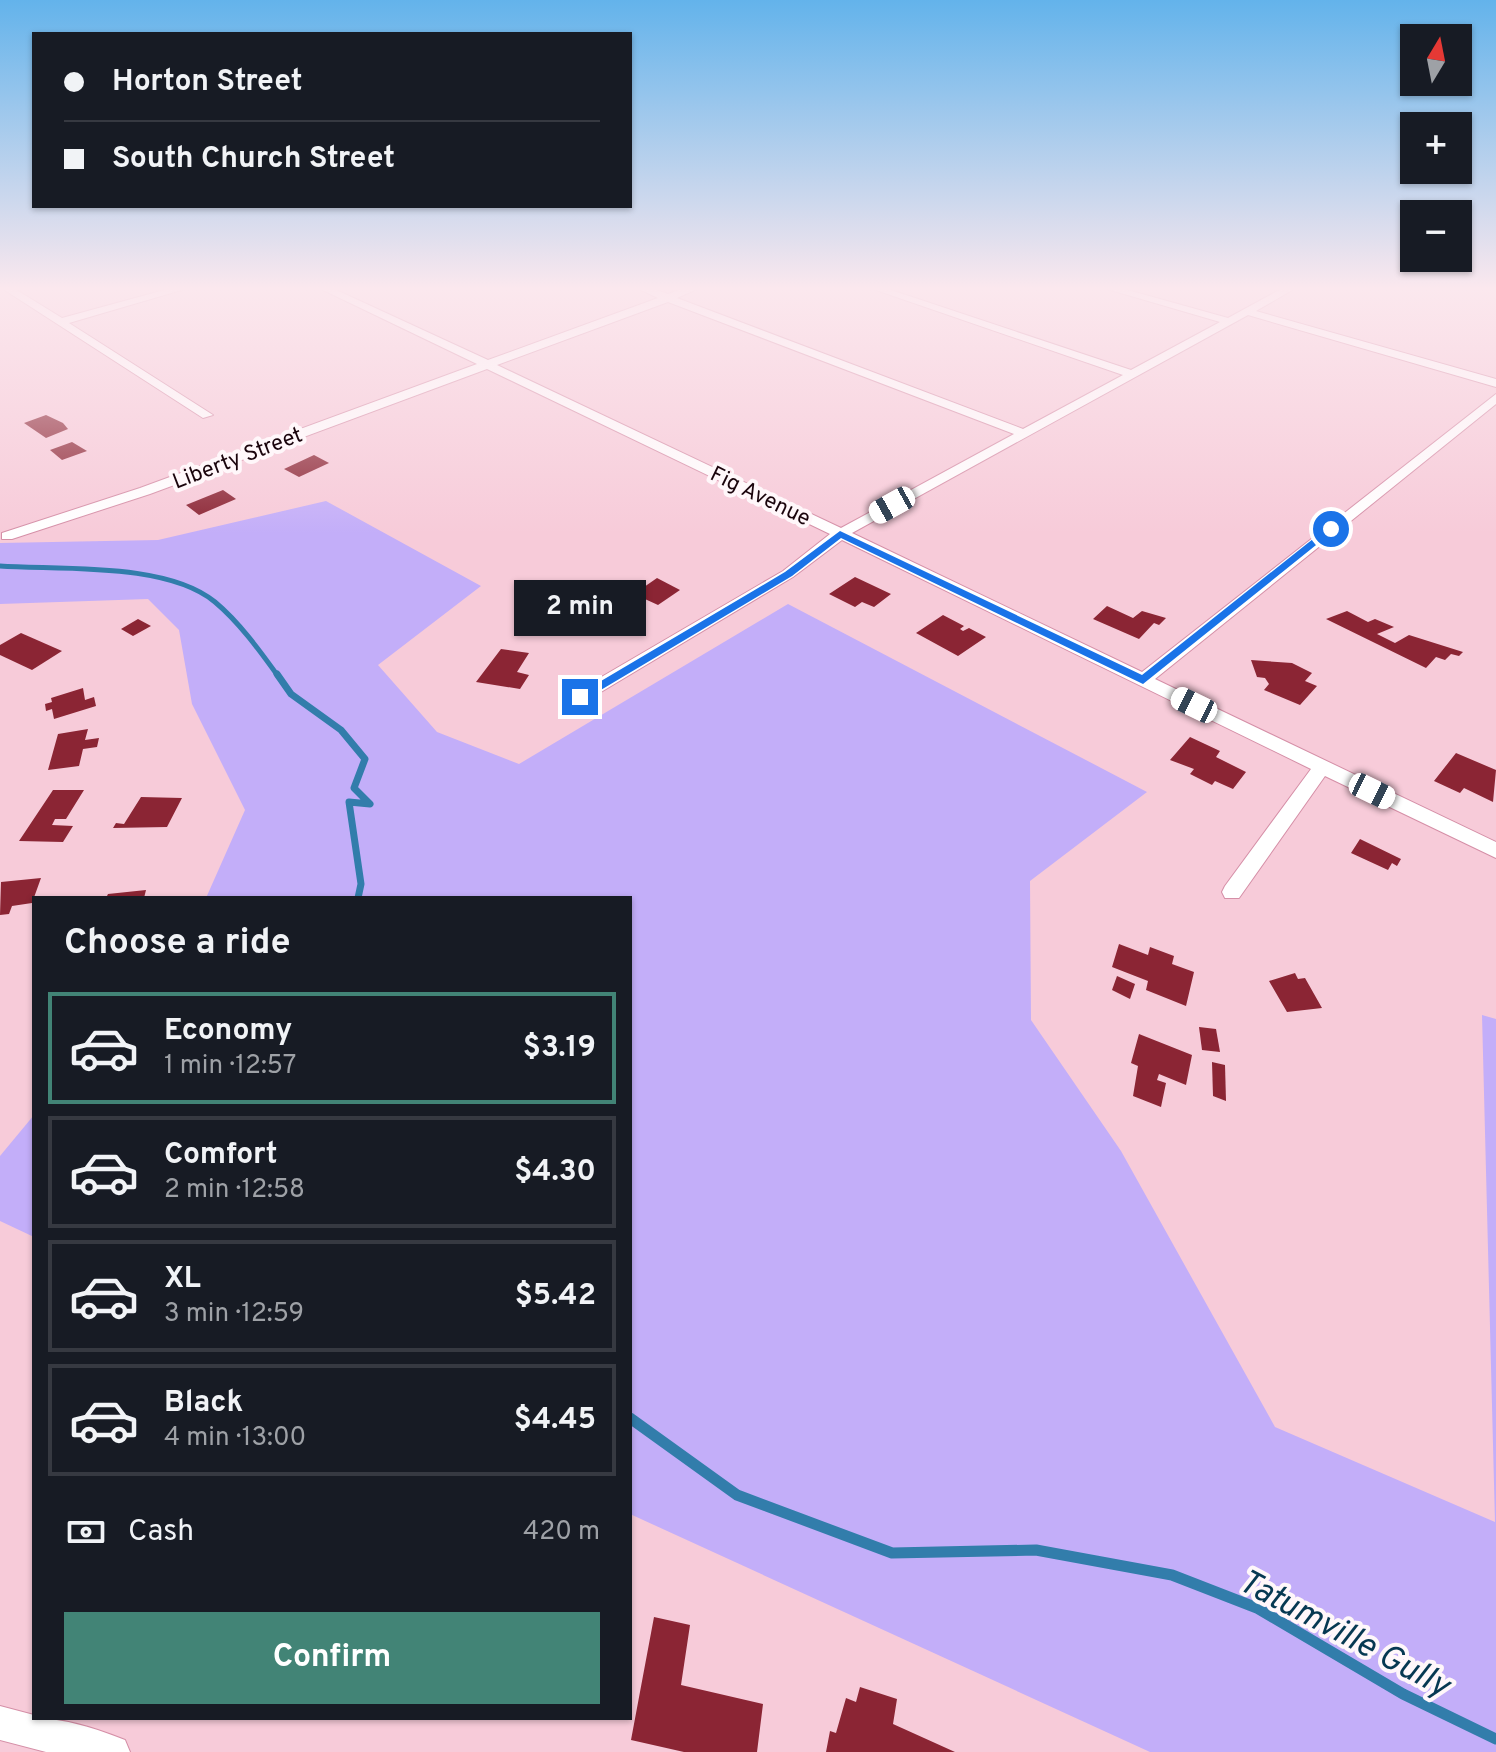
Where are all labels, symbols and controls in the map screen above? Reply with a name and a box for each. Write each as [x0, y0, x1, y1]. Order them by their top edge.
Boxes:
north arrow [1400, 24, 1472, 96]
map controls [1400, 24, 1472, 272]
text: Horton Street [112, 64, 303, 101]
button: + [1400, 112, 1472, 184]
text: South Church Street [112, 141, 395, 178]
button: − [1400, 200, 1472, 272]
street label: Liberty Street [169, 422, 307, 496]
street label: Fig Avenue [705, 461, 814, 533]
car [865, 483, 919, 527]
route start [1313, 511, 1349, 547]
callout: 2 min [514, 581, 646, 637]
text: 2 min [546, 591, 614, 624]
route end [562, 679, 598, 715]
car [1167, 684, 1221, 726]
car [1345, 770, 1399, 812]
text: Choose a ride [64, 921, 290, 967]
icon: car [68, 1012, 140, 1084]
text: Economy [164, 1013, 292, 1050]
text: $3.19 [523, 1030, 596, 1067]
text: 1 min · 12:57 [164, 1050, 296, 1083]
icon: car [68, 1136, 140, 1208]
text: Comfort [164, 1137, 277, 1174]
text: $4.30 [514, 1154, 596, 1191]
text: 2 min · 12:58 [164, 1174, 305, 1207]
icon: car [68, 1260, 140, 1332]
text: XL [164, 1261, 201, 1298]
text: $5.42 [515, 1278, 596, 1315]
text: 3 min · 12:59 [164, 1298, 304, 1331]
icon: car [68, 1384, 140, 1456]
text: Black [164, 1385, 243, 1422]
text: $4.45 [514, 1402, 596, 1439]
text: 4 min · 13:00 [164, 1422, 306, 1455]
icon: cash [64, 1510, 108, 1554]
text: Cash [128, 1514, 194, 1551]
text: 420 m [523, 1516, 600, 1549]
water label: Tatumville Gully [1230, 1561, 1459, 1710]
button: Confirm [64, 1612, 600, 1704]

